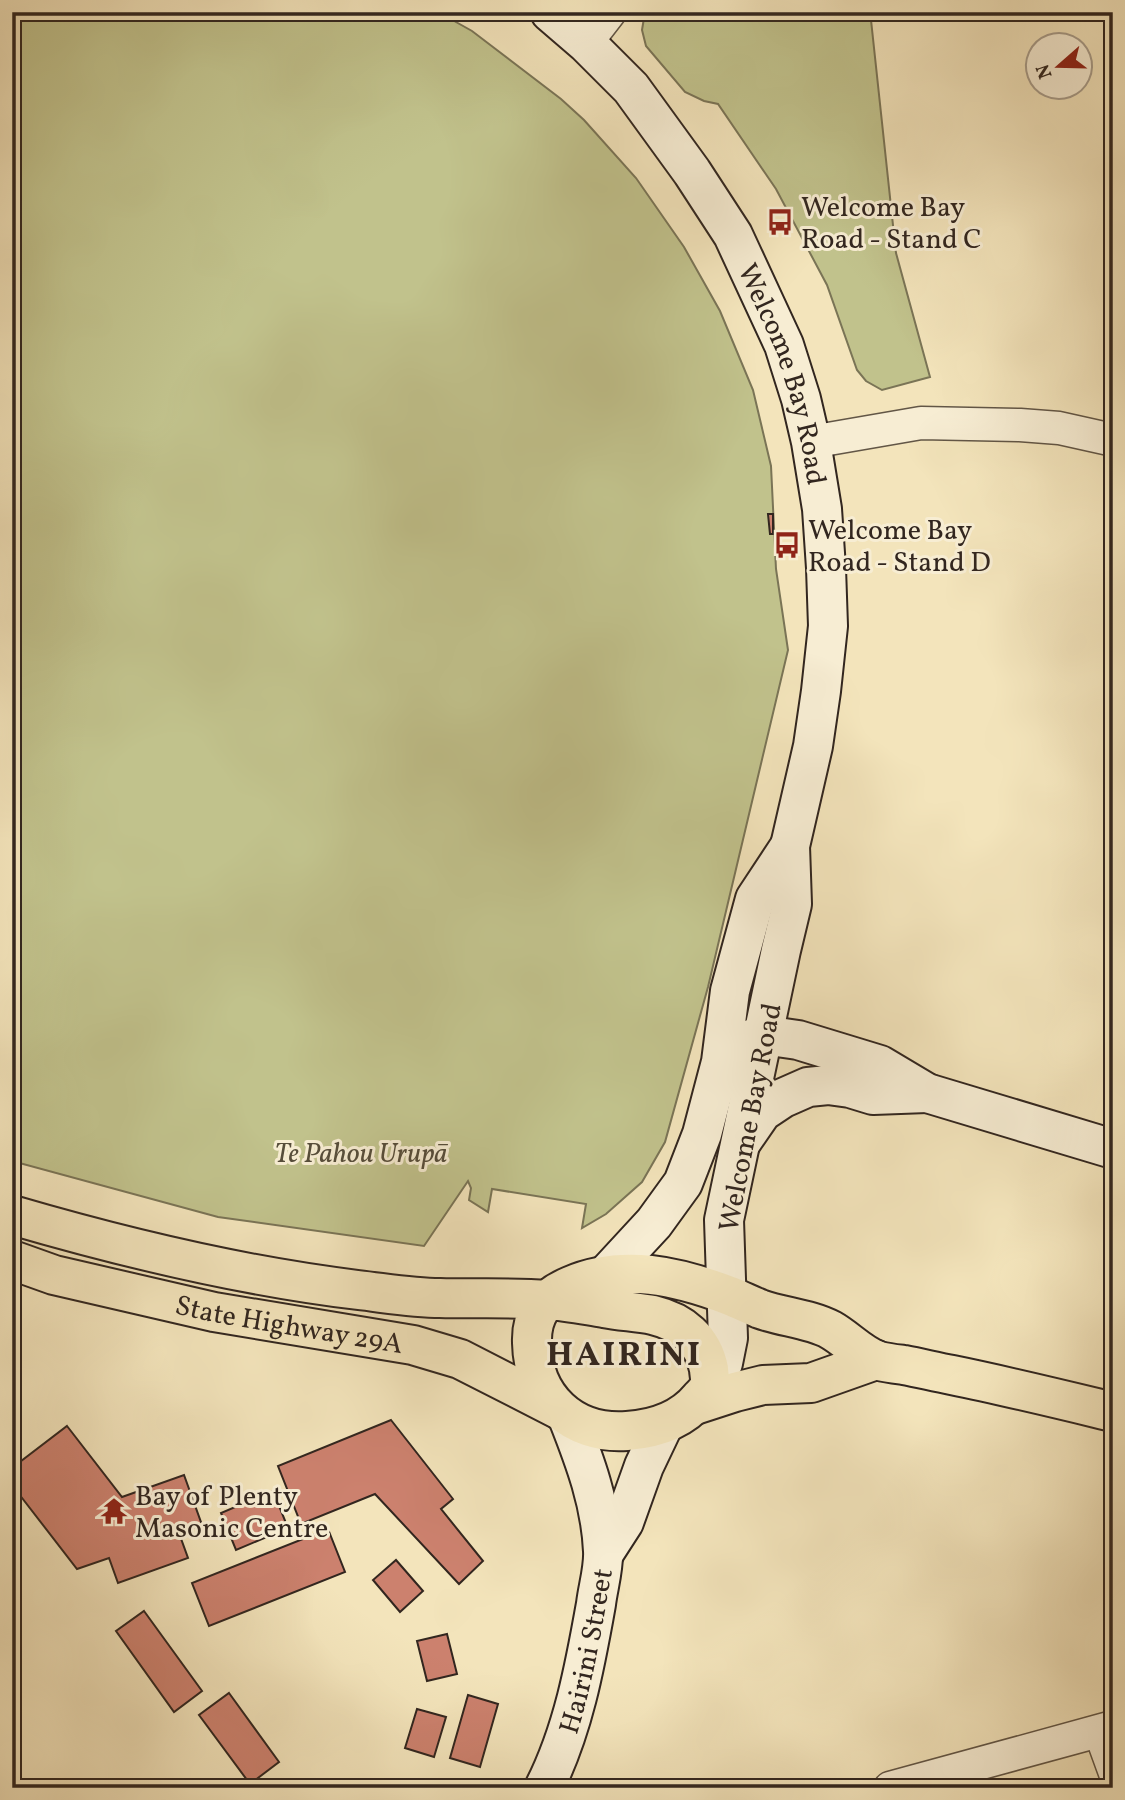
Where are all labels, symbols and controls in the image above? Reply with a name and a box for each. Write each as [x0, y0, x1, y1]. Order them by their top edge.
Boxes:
north arrow [1024, 32, 1094, 102]
text: N [1030, 60, 1059, 82]
place label: Welcome Bay Road - Stand C [801, 189, 982, 260]
bus stop icon: Welcome Bay Road - Stand C [765, 207, 795, 237]
street label: Welcome Bay Road [727, 258, 835, 488]
place label: Welcome Bay Road - Stand D [808, 512, 991, 583]
bus stop icon: Welcome Bay Road - Stand D [772, 530, 802, 560]
street label: Welcome Bay Road [710, 1000, 793, 1235]
park label: Te Pahou Urupā [275, 1135, 448, 1174]
street label: State Highway 29A [171, 1287, 406, 1365]
district label: HAIRINI [546, 1332, 702, 1380]
place label: Bay of Plenty Masonic Centre [135, 1478, 328, 1549]
temple icon: Bay of Plenty Masonic Centre [99, 1496, 129, 1526]
street label: Hairini Street [551, 1566, 624, 1739]

